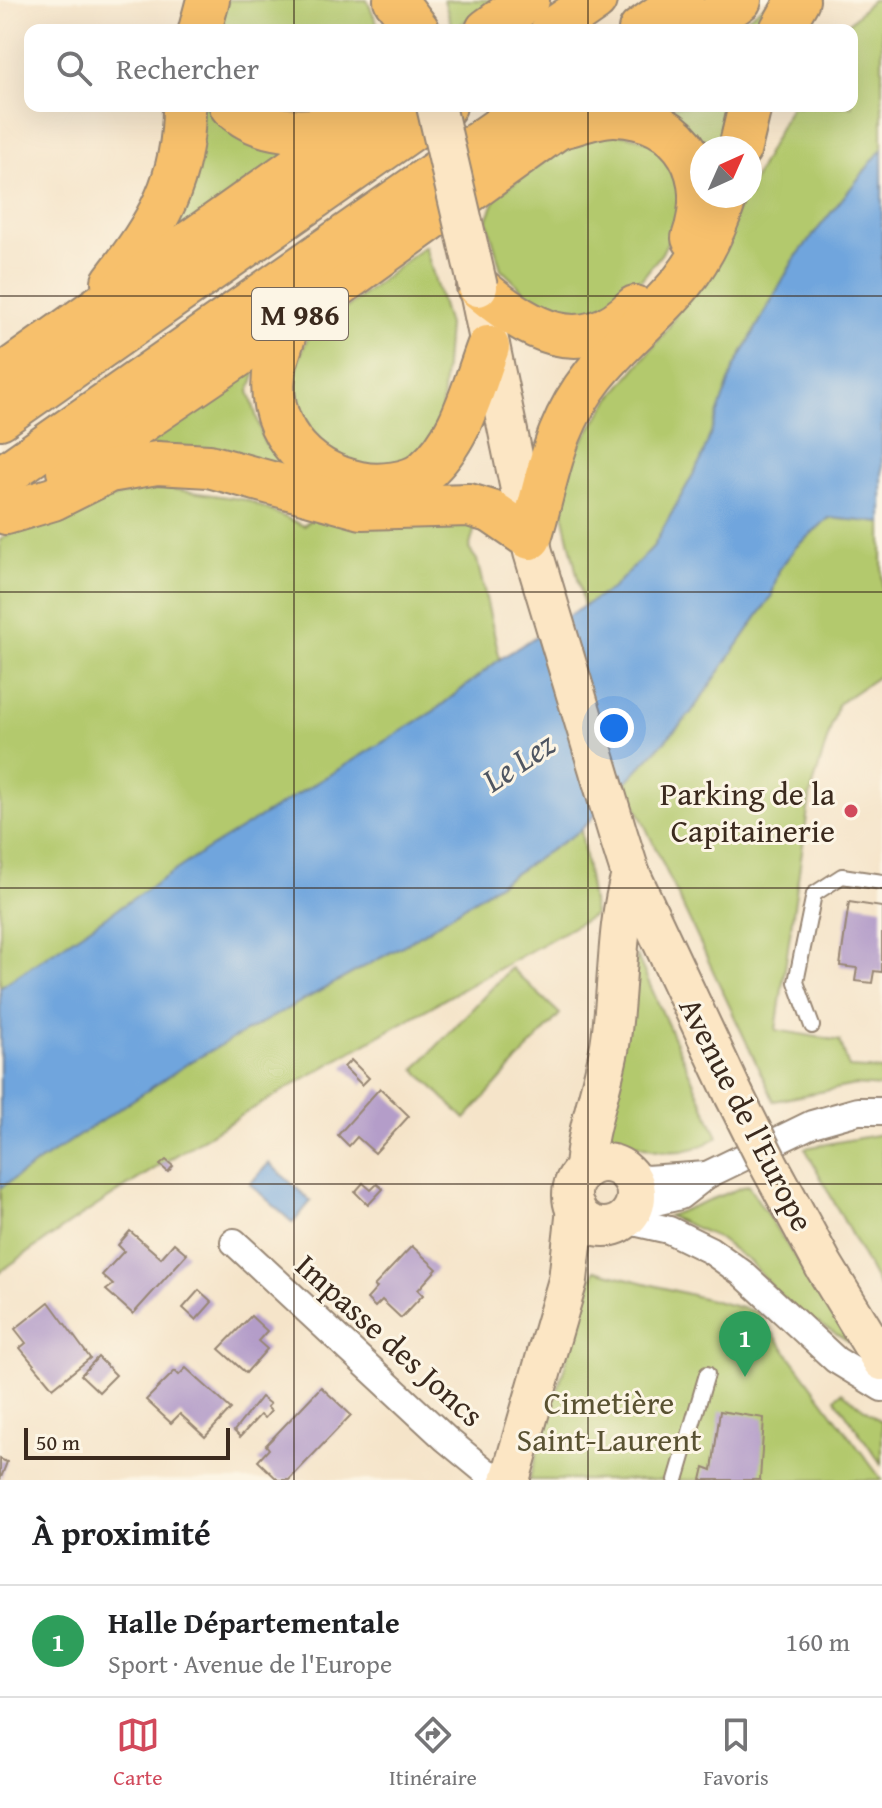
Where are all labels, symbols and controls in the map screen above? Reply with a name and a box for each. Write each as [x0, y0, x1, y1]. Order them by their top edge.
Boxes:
search box [24, 24, 858, 112]
icon: search [52, 46, 96, 90]
text: Rechercher [116, 46, 259, 90]
north arrow [690, 136, 762, 208]
road number: M 986 [252, 288, 348, 340]
your location [594, 708, 634, 748]
water label: Le Lez [471, 719, 564, 804]
place label: Parking de la Capitainerie [660, 770, 835, 854]
marker: Parking de la Capitainerie [842, 802, 860, 820]
street label: Avenue de l'Europe [668, 989, 826, 1239]
street label: Impasse des Joncs [285, 1243, 495, 1437]
pin: 1 [719, 1311, 771, 1377]
park label: Cimetière Saint-Laurent [517, 1379, 702, 1463]
scale bar [24, 1424, 230, 1460]
text: 50 m [36, 1426, 80, 1458]
text: À proximité [32, 1508, 211, 1557]
text: Halle Départementale [108, 1600, 400, 1644]
text: 1 [51, 1622, 65, 1661]
text: 160 m [785, 1622, 850, 1661]
text: Sport · Avenue de l'Europe [108, 1644, 392, 1683]
tab: Carte [113, 1713, 163, 1793]
tab: Itinéraire [389, 1713, 477, 1793]
tab: Favoris [703, 1713, 769, 1793]

